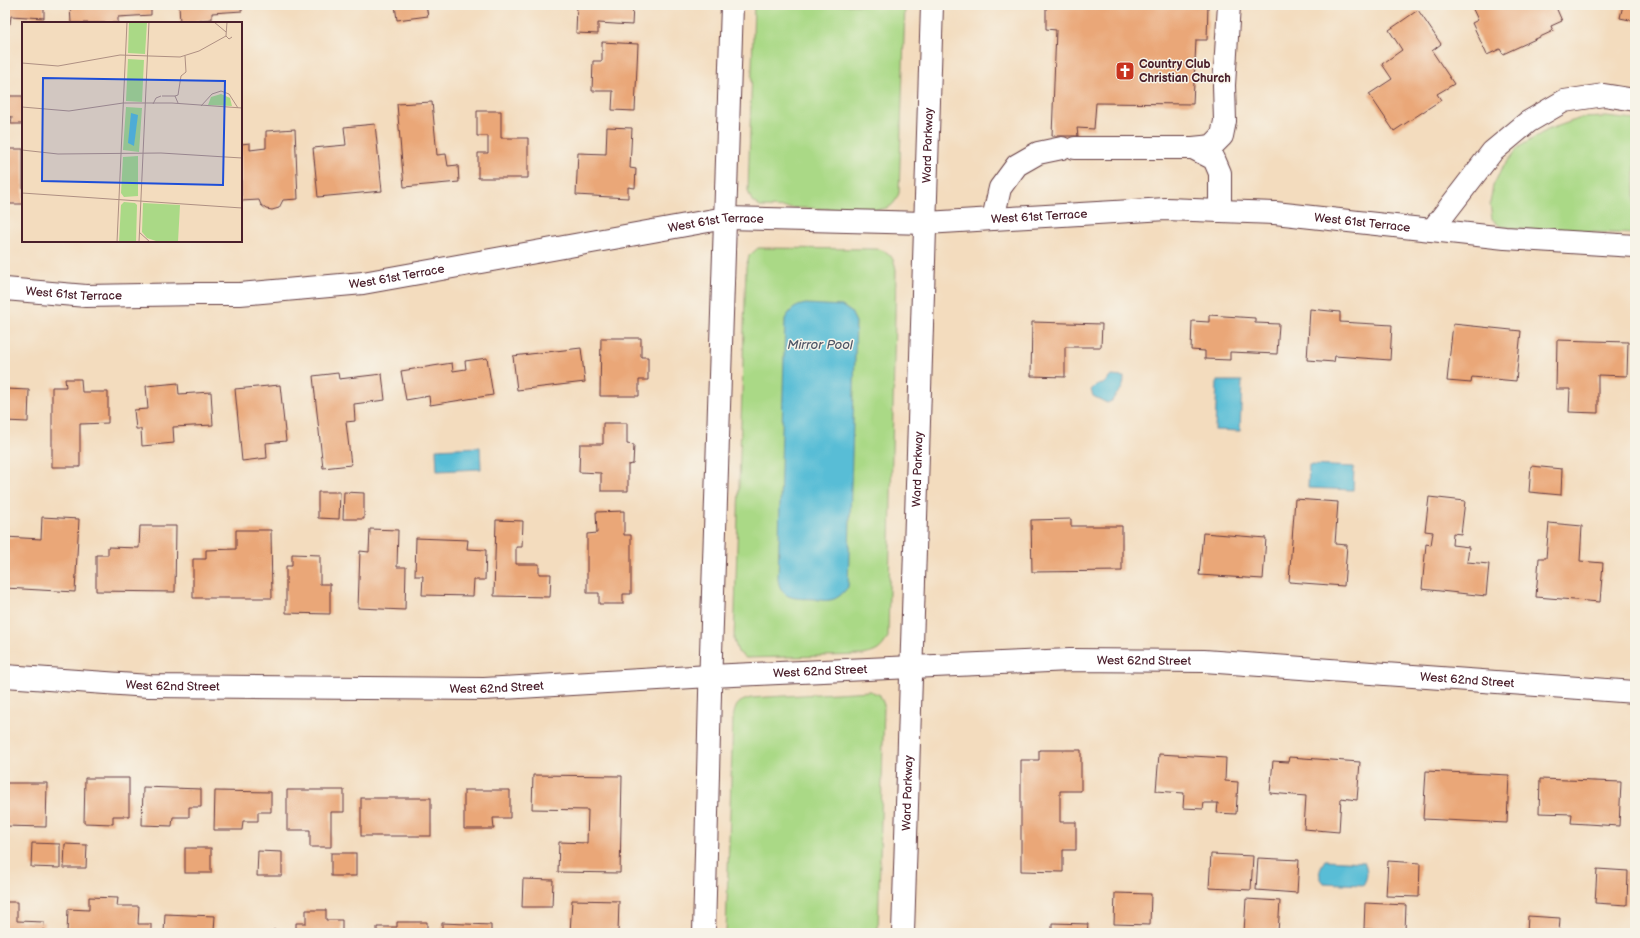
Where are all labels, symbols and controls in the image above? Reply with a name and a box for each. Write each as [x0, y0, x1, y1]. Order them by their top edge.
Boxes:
inset map [22, 22, 242, 242]
place label: Country Club Christian Church [1139, 57, 1231, 86]
church icon: Country Club Christian Church [1114, 60, 1136, 82]
street label: Ward Parkway [919, 107, 937, 183]
street label: West 61st Terrace [990, 207, 1088, 227]
street label: West 61st Terrace [667, 210, 764, 236]
street label: West 61st Terrace [1313, 210, 1411, 236]
street label: West 61st Terrace [348, 262, 446, 292]
street label: West 61st Terrace [25, 284, 122, 304]
water label: Mirror Pool [787, 337, 854, 353]
street label: Ward Parkway [909, 431, 927, 507]
street label: West 62nd Street [1097, 653, 1191, 669]
street label: West 62nd Street [773, 662, 868, 681]
street label: West 62nd Street [1420, 670, 1515, 691]
street label: West 62nd Street [125, 677, 220, 695]
street label: West 62nd Street [449, 679, 545, 697]
street label: Ward Parkway [899, 755, 917, 831]

